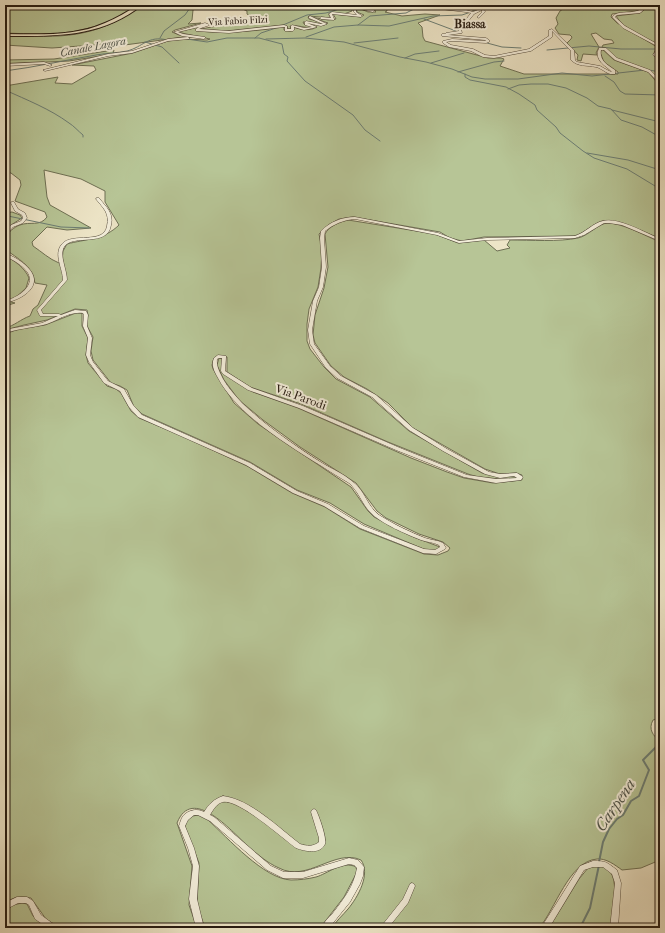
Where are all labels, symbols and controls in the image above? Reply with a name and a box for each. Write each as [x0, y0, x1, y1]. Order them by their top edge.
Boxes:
street label: Via Fabio Filzi [207, 13, 268, 29]
district label: Biassa [454, 17, 486, 31]
water label: Canale Lagora [59, 34, 127, 60]
street label: Via Parodi [273, 381, 329, 413]
water label: Carpena [591, 775, 639, 835]

